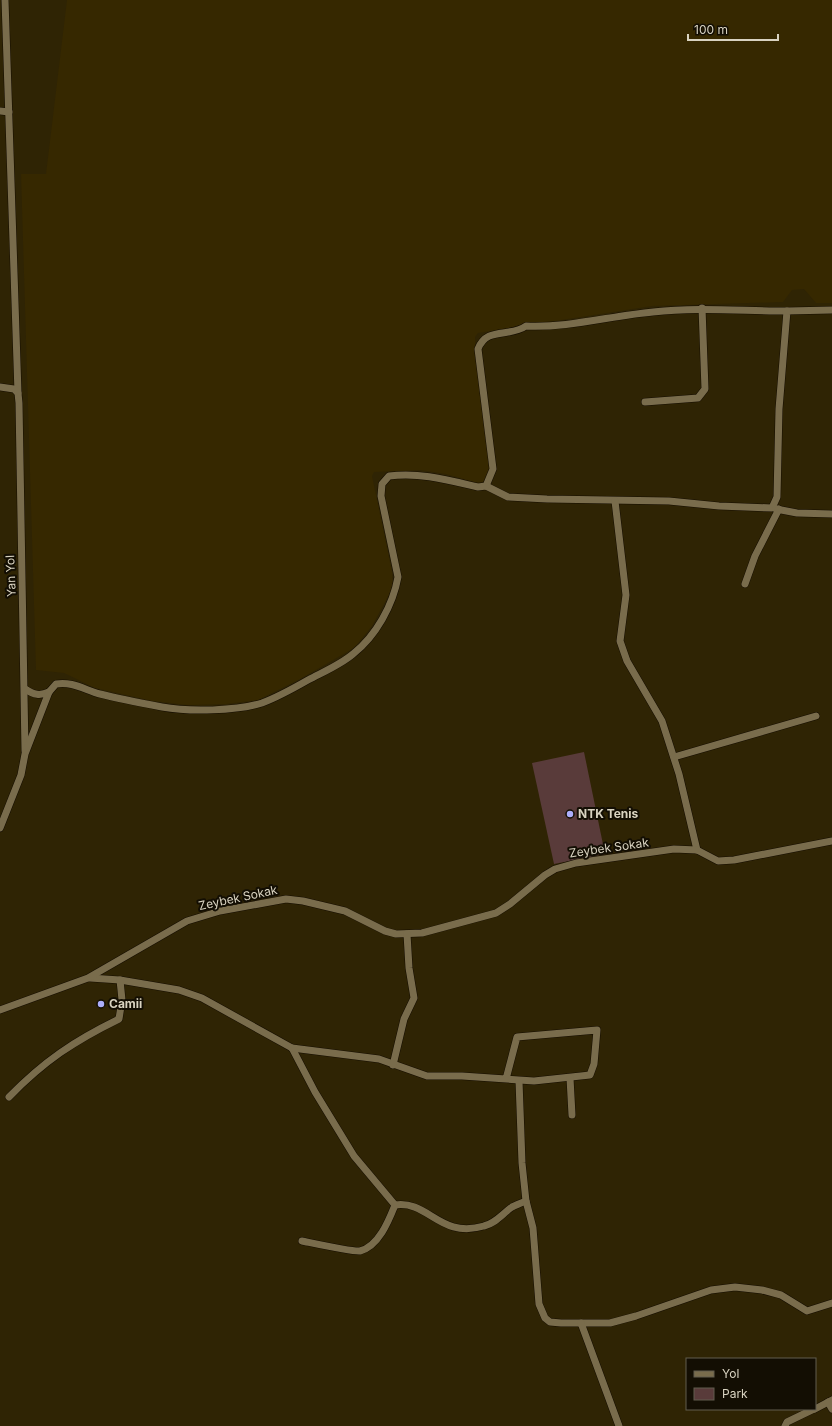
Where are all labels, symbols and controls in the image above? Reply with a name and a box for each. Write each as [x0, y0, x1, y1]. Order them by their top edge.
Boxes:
scale bar [688, 16, 778, 42]
text: 100 m [694, 22, 728, 37]
street label: Yan Yol [2, 555, 19, 597]
place label: NTK Tenis [578, 806, 639, 821]
marker: NTK Tenis [565, 809, 575, 819]
street label: Zeybek Sokak [568, 834, 650, 861]
street label: Zeybek Sokak [197, 882, 279, 913]
place label: Camii [109, 996, 142, 1011]
marker: Camii [96, 999, 106, 1009]
legend [686, 1358, 816, 1410]
text: Yol [722, 1366, 739, 1381]
text: Park [722, 1386, 748, 1401]

